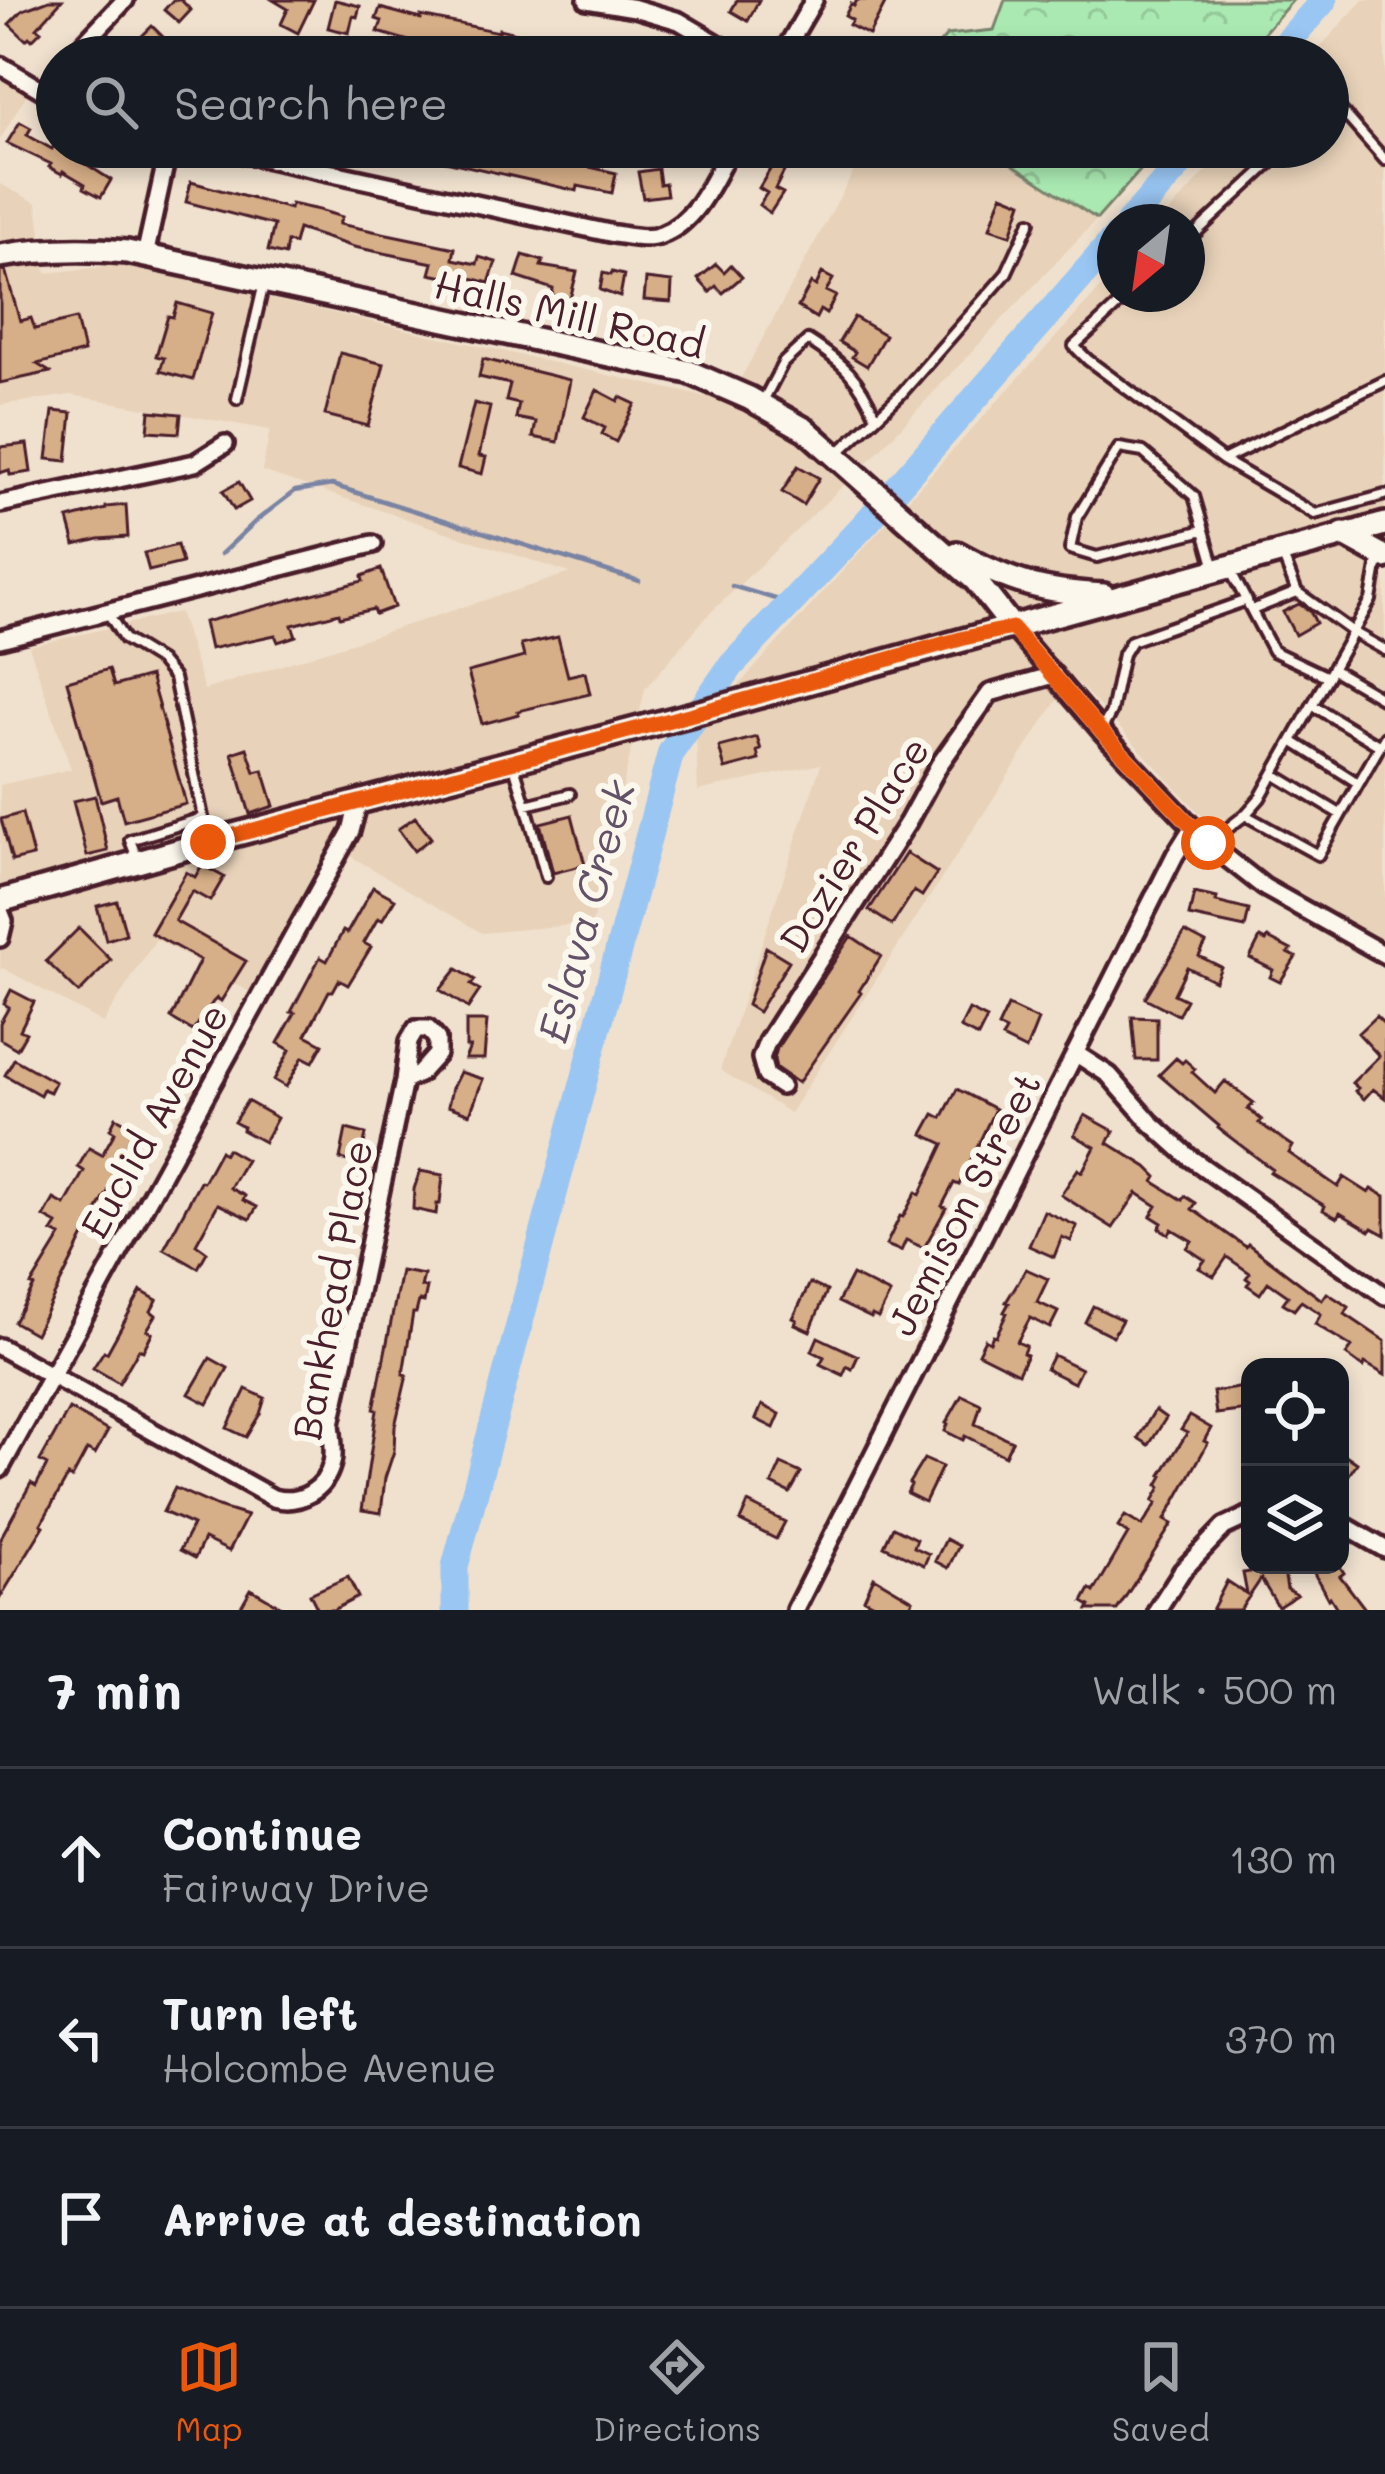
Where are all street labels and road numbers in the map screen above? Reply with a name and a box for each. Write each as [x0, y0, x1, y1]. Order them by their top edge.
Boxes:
street label: Halls Mill Road [430, 257, 710, 369]
street label: Dozier Place [767, 727, 939, 961]
street label: Euclid Avenue [68, 994, 238, 1246]
street label: Jemison Street [875, 1063, 1051, 1343]
street label: Bankhead Place [280, 1136, 382, 1444]

